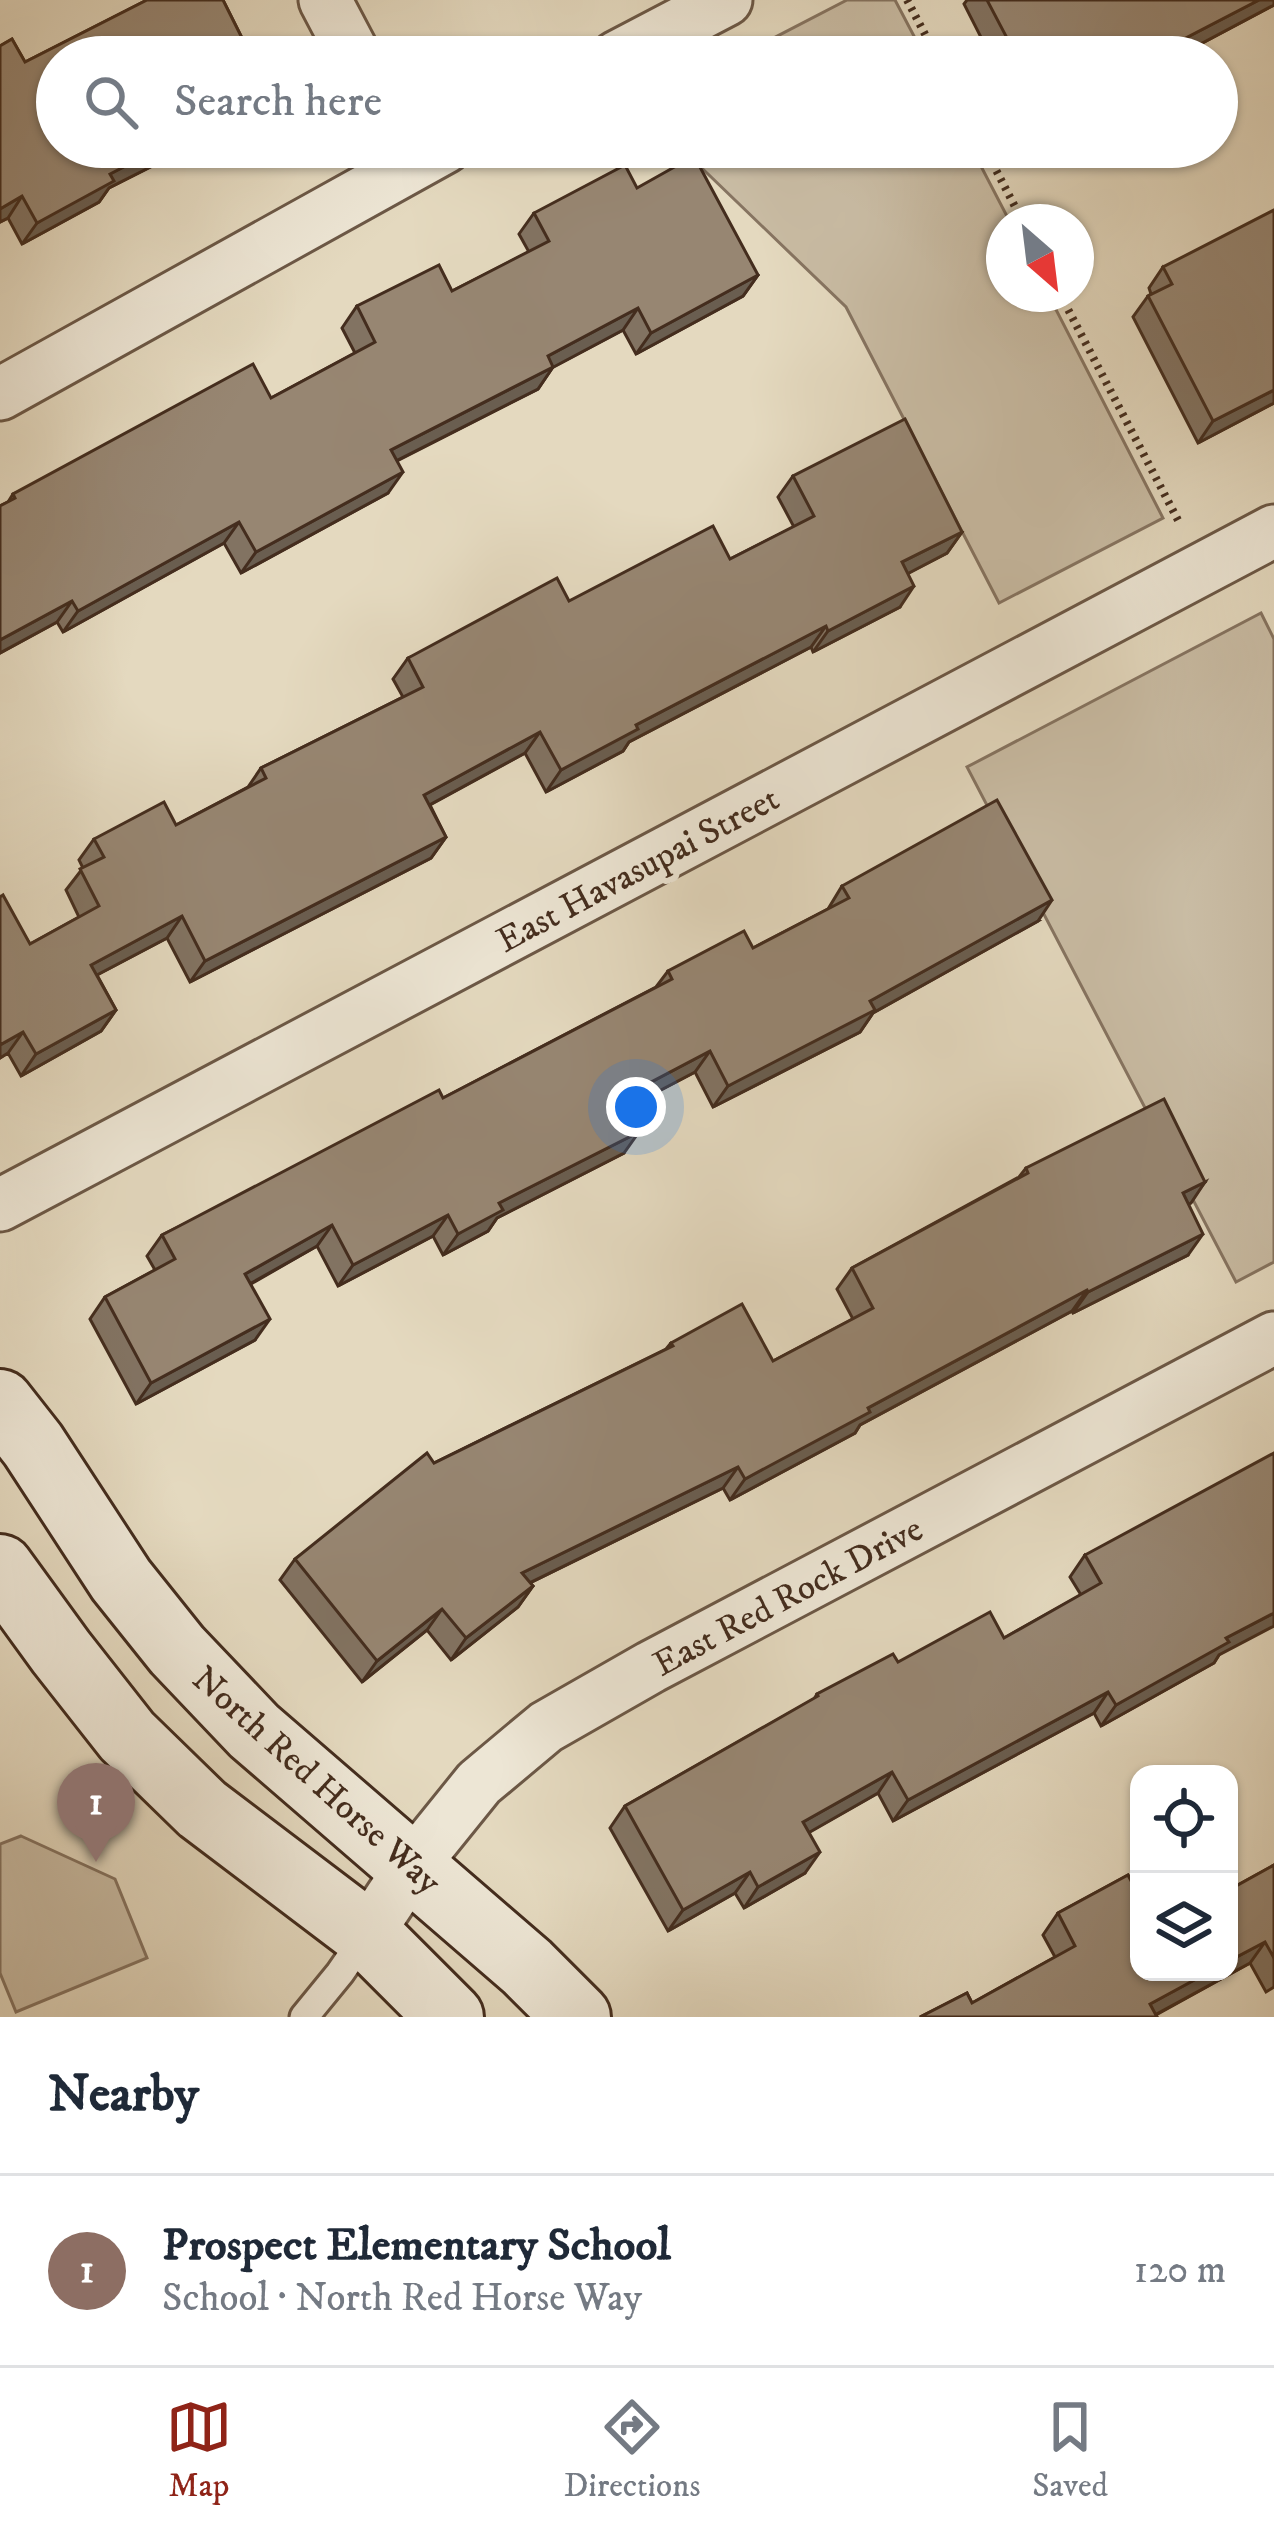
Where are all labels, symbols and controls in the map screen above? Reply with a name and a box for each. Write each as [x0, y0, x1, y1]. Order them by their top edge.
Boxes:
search box [36, 36, 1238, 168]
icon: search [78, 69, 144, 135]
text: Search here [174, 74, 382, 130]
north arrow [986, 204, 1094, 312]
street label: East Havasupai Street [489, 777, 787, 964]
your location [606, 1077, 666, 1137]
street label: East Red Rock Drive [646, 1507, 931, 1687]
street label: North Red Horse Way [182, 1657, 451, 1905]
pin: 1 [57, 1763, 135, 1862]
map controls [1130, 1765, 1238, 1981]
button: locate [1130, 1765, 1238, 1873]
button: layers [1130, 1873, 1238, 1981]
text: Nearby [48, 2063, 199, 2127]
text: Prospect Elementary School [162, 2218, 671, 2274]
text: 1 [80, 2246, 94, 2295]
text: 120 m [1134, 2246, 1226, 2295]
text: School · North Red Horse Way [162, 2274, 642, 2323]
tab: Map [166, 2394, 232, 2507]
tab: Directions [564, 2394, 700, 2507]
tab: Saved [1032, 2394, 1108, 2507]

